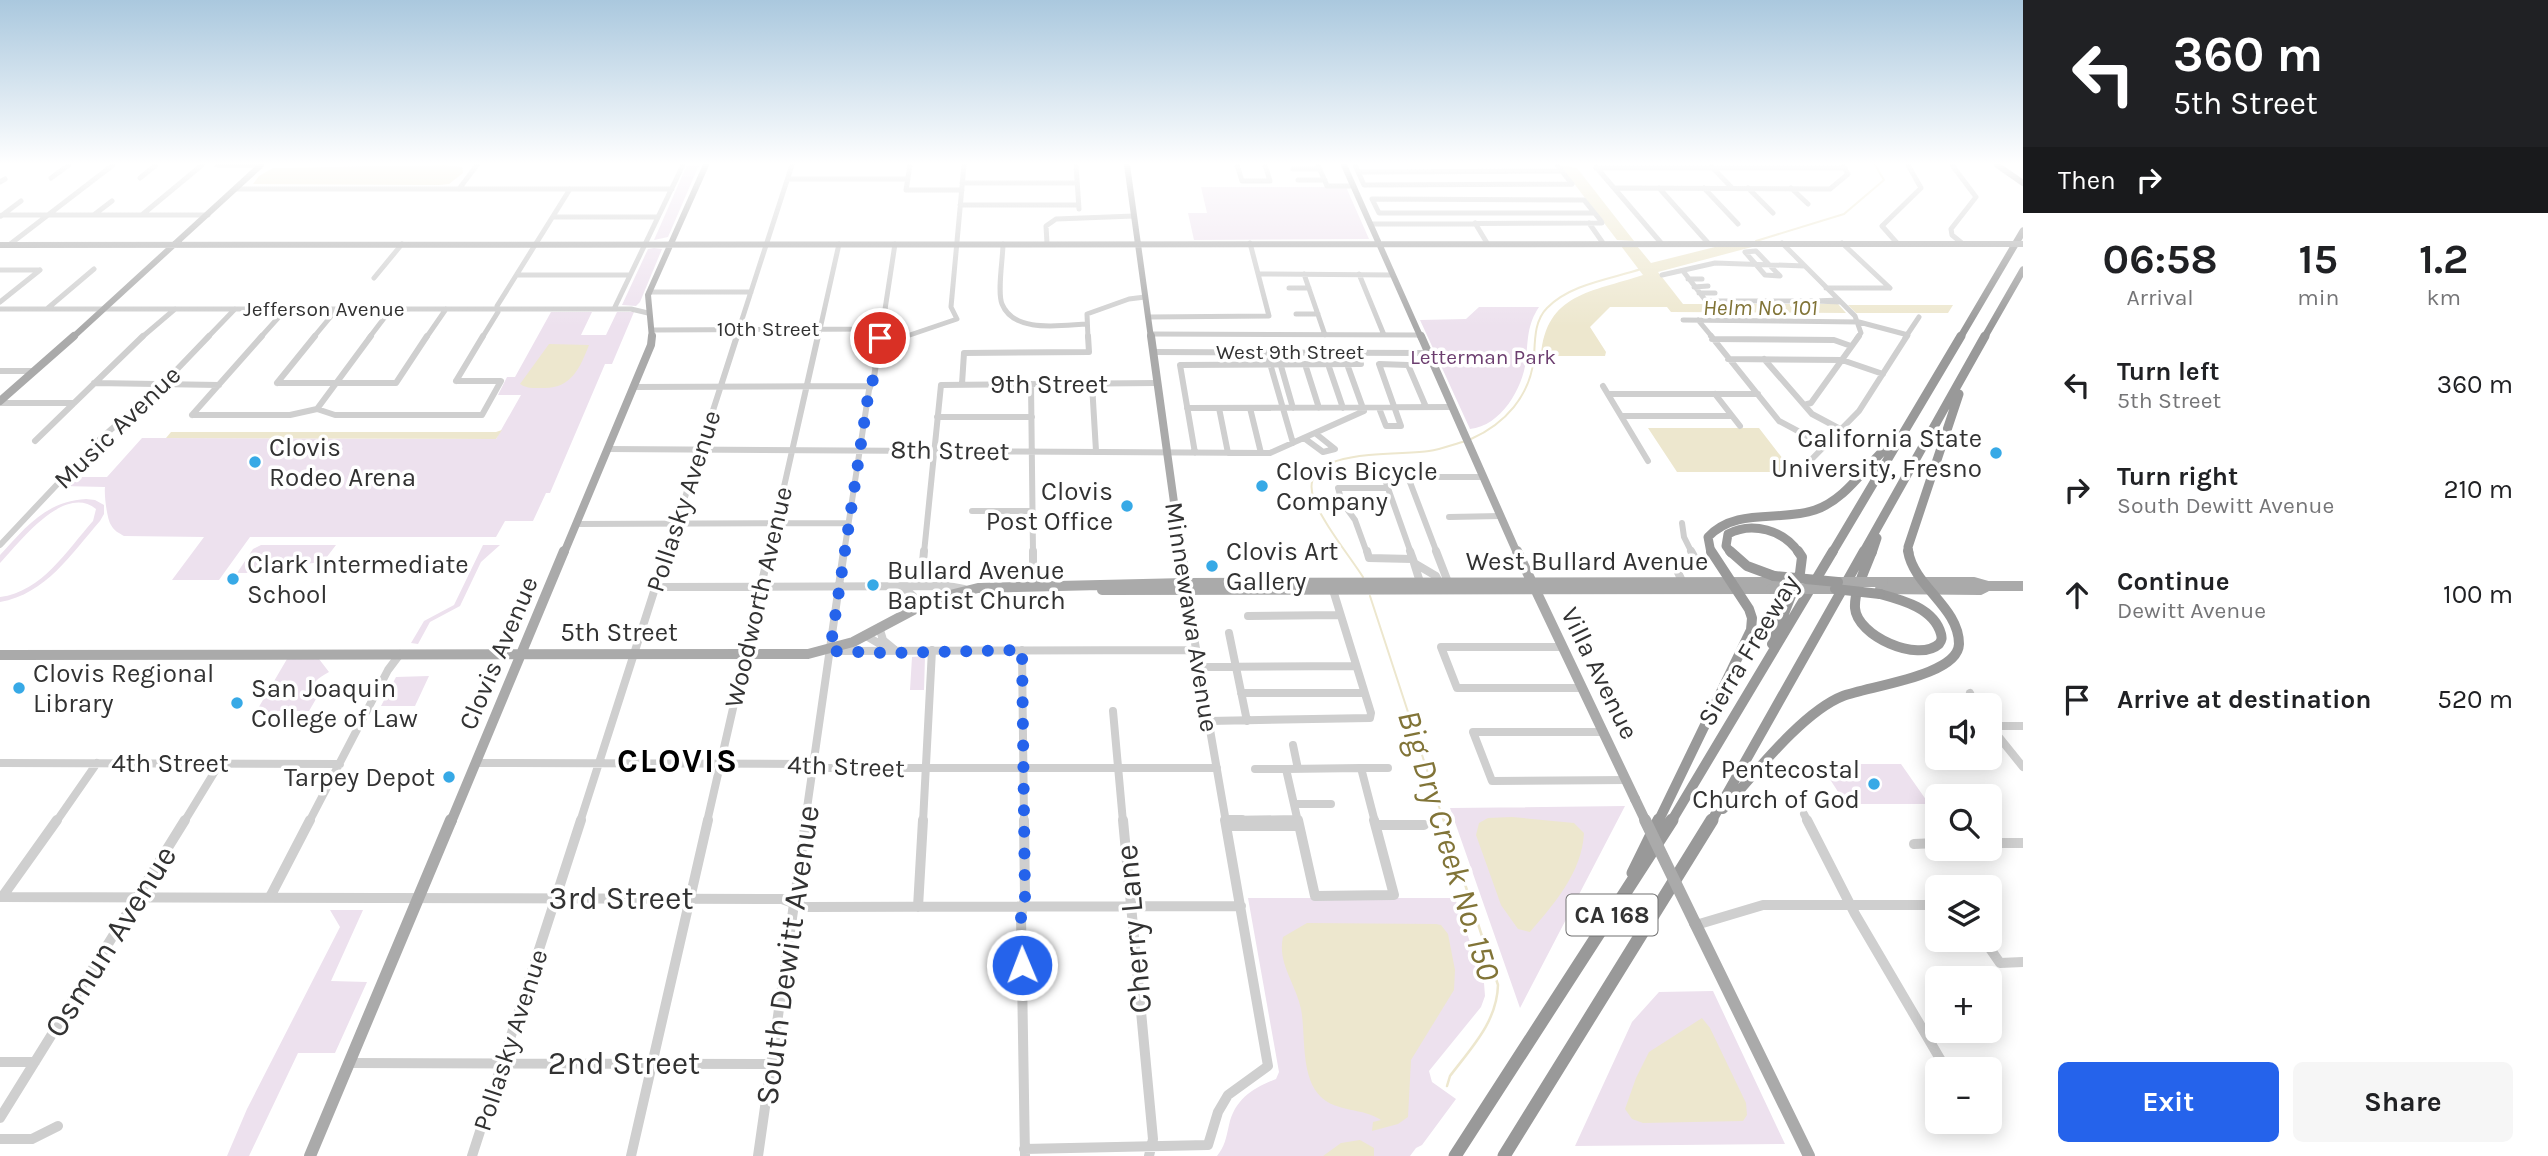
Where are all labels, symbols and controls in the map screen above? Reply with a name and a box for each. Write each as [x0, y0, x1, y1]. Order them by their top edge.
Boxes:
text: 360 m [2173, 26, 2323, 83]
icon: left [2058, 28, 2149, 119]
text: 5th Street [2173, 85, 2318, 122]
icon: right [2130, 161, 2168, 199]
text: Then [2058, 165, 2116, 196]
text: 06:58 [2103, 234, 2218, 284]
text: 15 [2299, 234, 2338, 284]
text: 1.2 [2419, 234, 2468, 284]
text: Arrival [2126, 284, 2194, 311]
text: min [2297, 284, 2339, 311]
text: km [2426, 284, 2461, 311]
water label: Helm No. 101 [1703, 294, 1817, 321]
street label: Jefferson Avenue [243, 297, 405, 321]
pin [850, 308, 910, 368]
street label: 10th Street [717, 317, 819, 341]
icon: arrive [861, 319, 899, 357]
street label: West 9th Street [1216, 340, 1364, 364]
park label: Letterman Park [1410, 345, 1556, 369]
text: Turn left [2117, 356, 2219, 387]
street label: Music Avenue [47, 359, 187, 496]
icon: left [2058, 366, 2096, 404]
street label: 9th Street [990, 369, 1108, 400]
text: 360 m [2437, 369, 2513, 400]
text: 5th Street [2117, 387, 2221, 414]
street label: Pollasky Avenue [639, 406, 727, 596]
place label: California State University, Fresno [1771, 423, 1982, 484]
place label: Clovis Rodeo Arena [269, 432, 416, 493]
street label: 8th Street [890, 434, 1010, 467]
marker: California State University, Fresno [1988, 445, 2004, 461]
marker: Clovis Rodeo Arena [247, 454, 263, 470]
place label: Clovis Bicycle Company [1276, 456, 1438, 517]
text: Turn right [2117, 461, 2238, 492]
icon: right [2058, 471, 2096, 509]
text: 210 m [2443, 474, 2513, 505]
place label: Clovis Post Office [986, 476, 1113, 537]
marker: Clovis Bicycle Company [1254, 478, 1270, 494]
street label: Woodworth Avenue [718, 484, 799, 711]
text: South Dewitt Avenue [2117, 492, 2334, 519]
marker: Clovis Post Office [1119, 498, 1135, 514]
street label: Minnewawa Avenue [1158, 500, 1225, 734]
place label: Clovis Art Gallery [1226, 536, 1338, 597]
street label: West Bullard Avenue [1466, 546, 1708, 577]
place label: Clark Intermediate School [247, 549, 469, 610]
place label: Bullard Avenue Baptist Church [887, 555, 1066, 616]
marker: Clovis Art Gallery [1204, 558, 1220, 574]
text: Continue [2117, 566, 2229, 597]
street label: Sierra Freeway [1691, 569, 1806, 732]
marker: Clark Intermediate School [225, 571, 241, 587]
street label: Clovis Avenue [452, 572, 545, 735]
icon: ahead [2058, 576, 2096, 614]
marker: Bullard Avenue Baptist Church [865, 577, 881, 593]
text: 100 m [2443, 579, 2513, 610]
text: Dewitt Avenue [2117, 597, 2266, 624]
street label: Villa Avenue [1554, 602, 1645, 744]
street label: 5th Street [560, 617, 678, 648]
place label: Clovis Regional Library [33, 658, 214, 719]
place label: San Joaquin College of Law [251, 673, 418, 734]
marker: Clovis Regional Library [11, 680, 27, 696]
icon: arrive [2058, 681, 2096, 719]
text: Arrive at destination [2117, 684, 2371, 715]
text: 520 m [2437, 684, 2513, 715]
map controls [1925, 693, 2002, 1134]
button: sound [1925, 693, 2002, 770]
marker: San Joaquin College of Law [229, 695, 245, 711]
water label: Big Dry Creek No. 150 [1390, 706, 1508, 985]
district label: CLOVIS [617, 742, 739, 780]
street label: 4th Street [111, 748, 229, 779]
street label: 4th Street [787, 749, 905, 784]
place label: Pentecostal Church of God [1692, 754, 1860, 815]
place label: Tarpey Depot [284, 762, 435, 793]
marker: Tarpey Depot [441, 769, 457, 785]
marker: Pentecostal Church of God [1866, 776, 1882, 792]
button: search [1925, 784, 2002, 861]
street label: South Dewitt Avenue [748, 803, 827, 1107]
street label: Osmun Avenue [37, 839, 184, 1044]
street label: Cherry Lane [1108, 843, 1159, 1015]
button: layers [1925, 875, 2002, 952]
street label: 3rd Street [549, 880, 693, 917]
road number: CA 168 [1566, 894, 1658, 936]
position arrow [985, 928, 1059, 1002]
street label: Pollasky Avenue [466, 945, 554, 1135]
button: + [1925, 966, 2002, 1043]
street label: 2nd Street [548, 1045, 700, 1082]
button: − [1925, 1057, 2002, 1134]
button: Exit [2058, 1062, 2279, 1142]
button: Share [2293, 1062, 2513, 1142]

